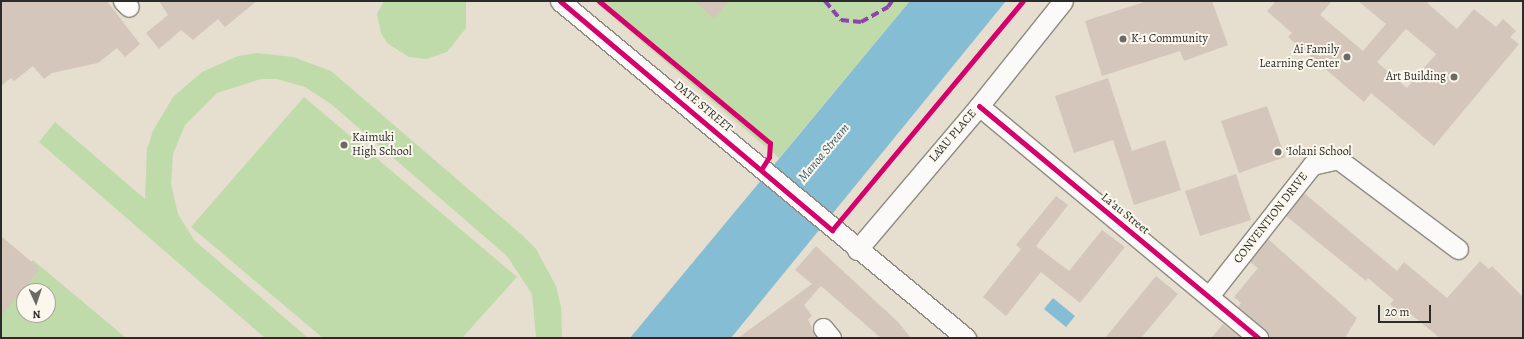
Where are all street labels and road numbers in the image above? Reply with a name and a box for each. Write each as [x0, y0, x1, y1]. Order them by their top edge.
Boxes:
street label: DATE STREET [671, 78, 735, 136]
street label: LA'AU PLACE [926, 107, 980, 165]
street label: CONVENTION DRIVE [1231, 170, 1311, 266]
street label: Laʻau Street [1098, 190, 1152, 238]

